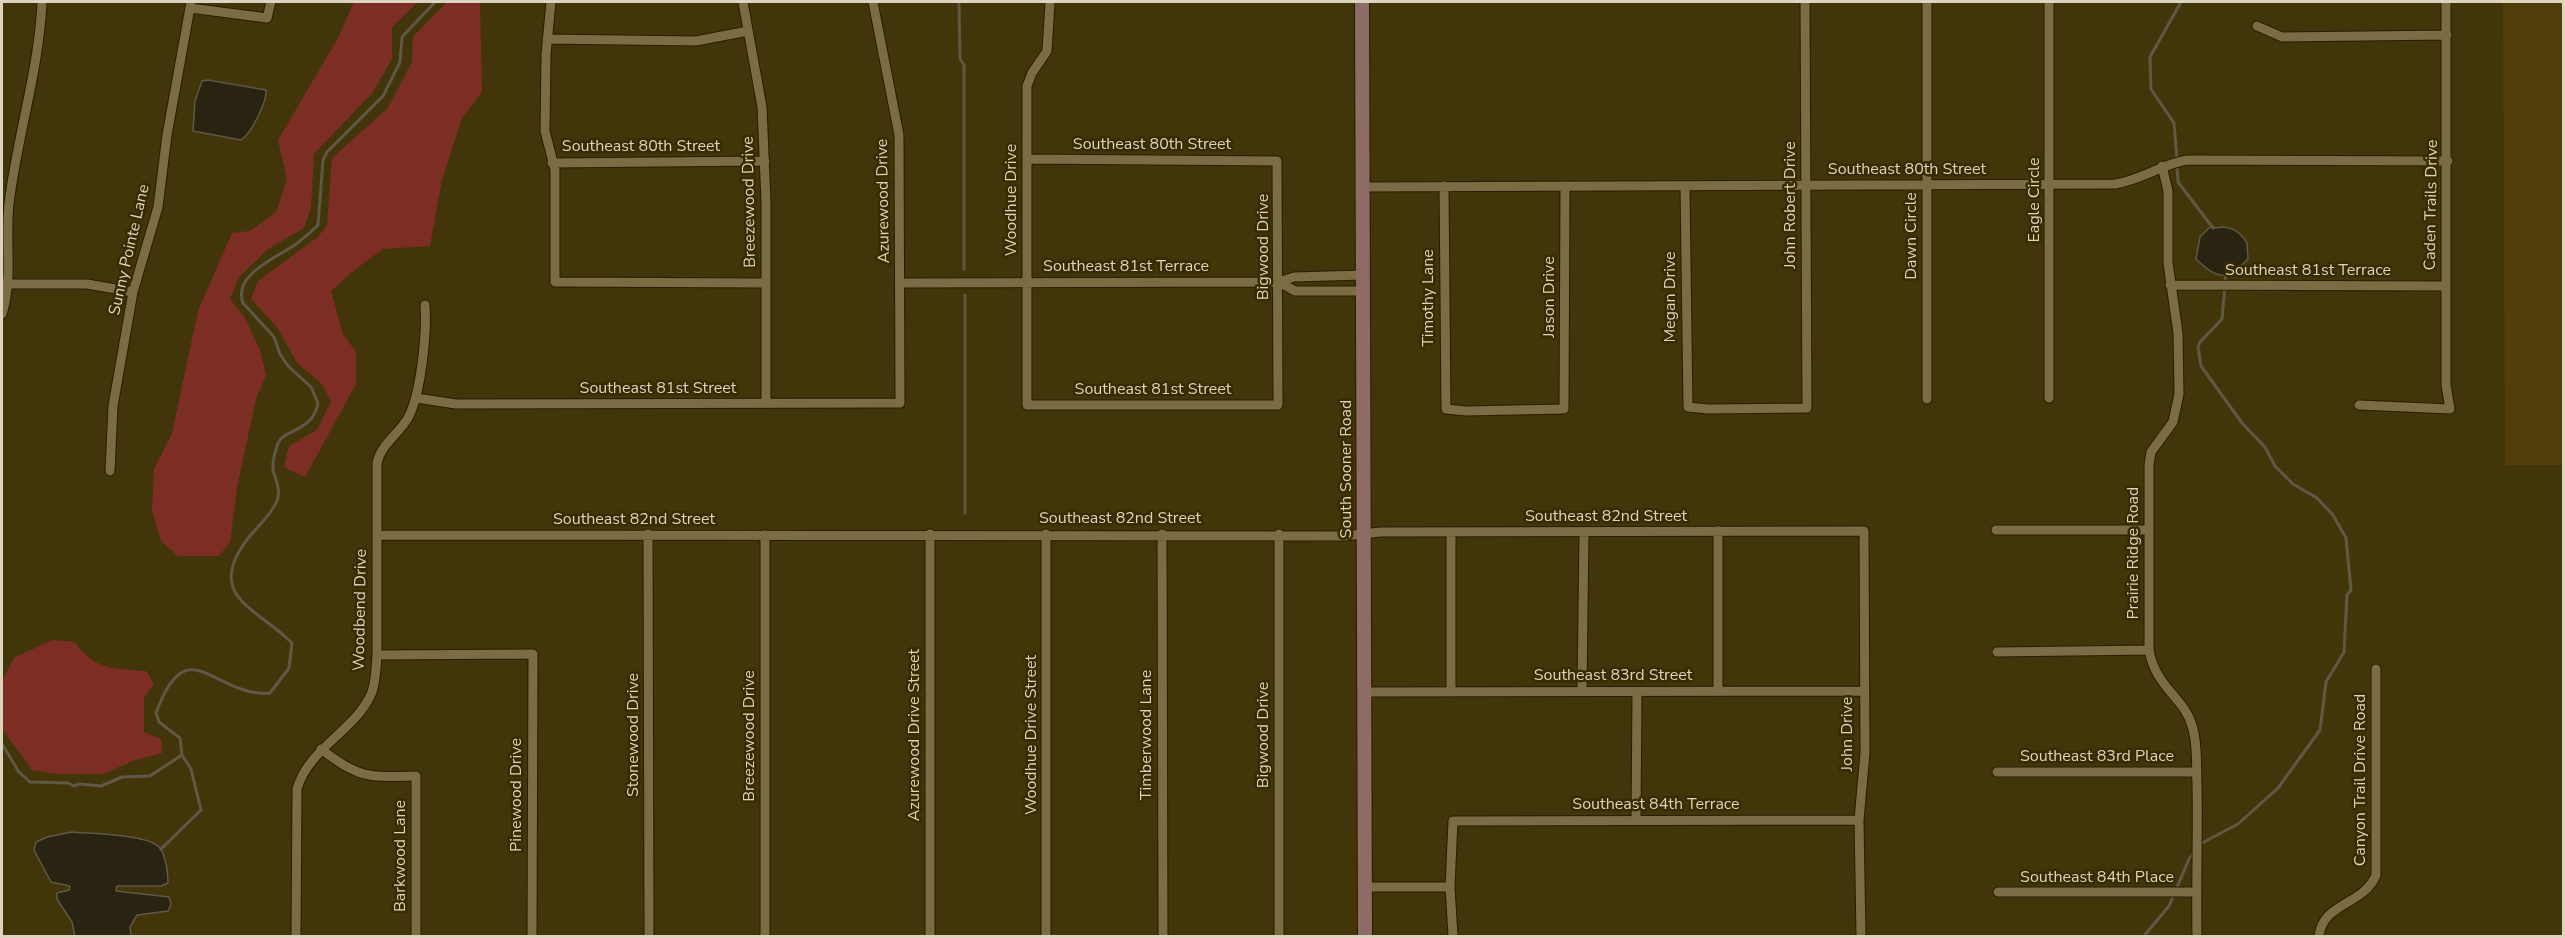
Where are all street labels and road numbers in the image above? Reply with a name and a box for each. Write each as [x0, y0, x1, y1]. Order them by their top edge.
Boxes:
street label: Southeast 80th Street [1073, 135, 1231, 155]
street label: Breezewood Drive [739, 136, 761, 268]
street label: Southeast 80th Street [562, 137, 720, 157]
street label: Azurewood Drive [873, 139, 895, 263]
street label: Caden Trails Drive [2421, 139, 2443, 271]
street label: John Robert Drive [1781, 141, 1801, 269]
street label: Woodhue Drive [1002, 144, 1022, 256]
street label: Eagle Circle [2025, 157, 2045, 243]
street label: Southeast 80th Street [1828, 160, 1986, 180]
street label: Sunny Pointe Lane [106, 183, 154, 317]
street label: Dawn Circle [1902, 192, 1922, 280]
street label: Bigwood Drive [1254, 194, 1274, 300]
street label: Timothy Lane [1419, 249, 1439, 347]
street label: Megan Drive [1661, 251, 1681, 343]
street label: Jason Drive [1540, 256, 1560, 338]
street label: Southeast 81st Terrace [1043, 257, 1209, 277]
street label: Southeast 81st Terrace [2225, 261, 2391, 281]
street label: Southeast 81st Street [580, 379, 736, 399]
street label: Southeast 81st Street [1075, 380, 1231, 400]
street label: South Sooner Road [1337, 400, 1357, 538]
street label: Prairie Ridge Road [2124, 487, 2144, 619]
street label: Southeast 82nd Street [1525, 507, 1687, 527]
street label: Southeast 82nd Street [1039, 509, 1201, 529]
street label: Southeast 82nd Street [553, 510, 715, 530]
street label: Woodbend Drive [350, 549, 372, 671]
street label: Azurewood Drive Street [905, 649, 925, 821]
street label: Woodhue Drive Street [1022, 655, 1042, 815]
street label: Southeast 83rd Street [1534, 666, 1692, 686]
street label: Breezewood Drive [740, 670, 760, 802]
street label: Timberwood Lane [1137, 670, 1157, 800]
street label: Stonewood Drive [624, 673, 644, 797]
street label: Bigwood Drive [1254, 682, 1274, 788]
street label: Canyon Trail Drive Road [2351, 694, 2371, 866]
street label: John Drive [1838, 697, 1858, 771]
street label: Pinewood Drive [507, 738, 527, 852]
street label: Southeast 83rd Place [2020, 747, 2174, 767]
street label: Southeast 84th Terrace [1572, 795, 1740, 815]
street label: Barkwood Lane [391, 800, 411, 912]
street label: Southeast 84th Place [2020, 868, 2174, 888]

